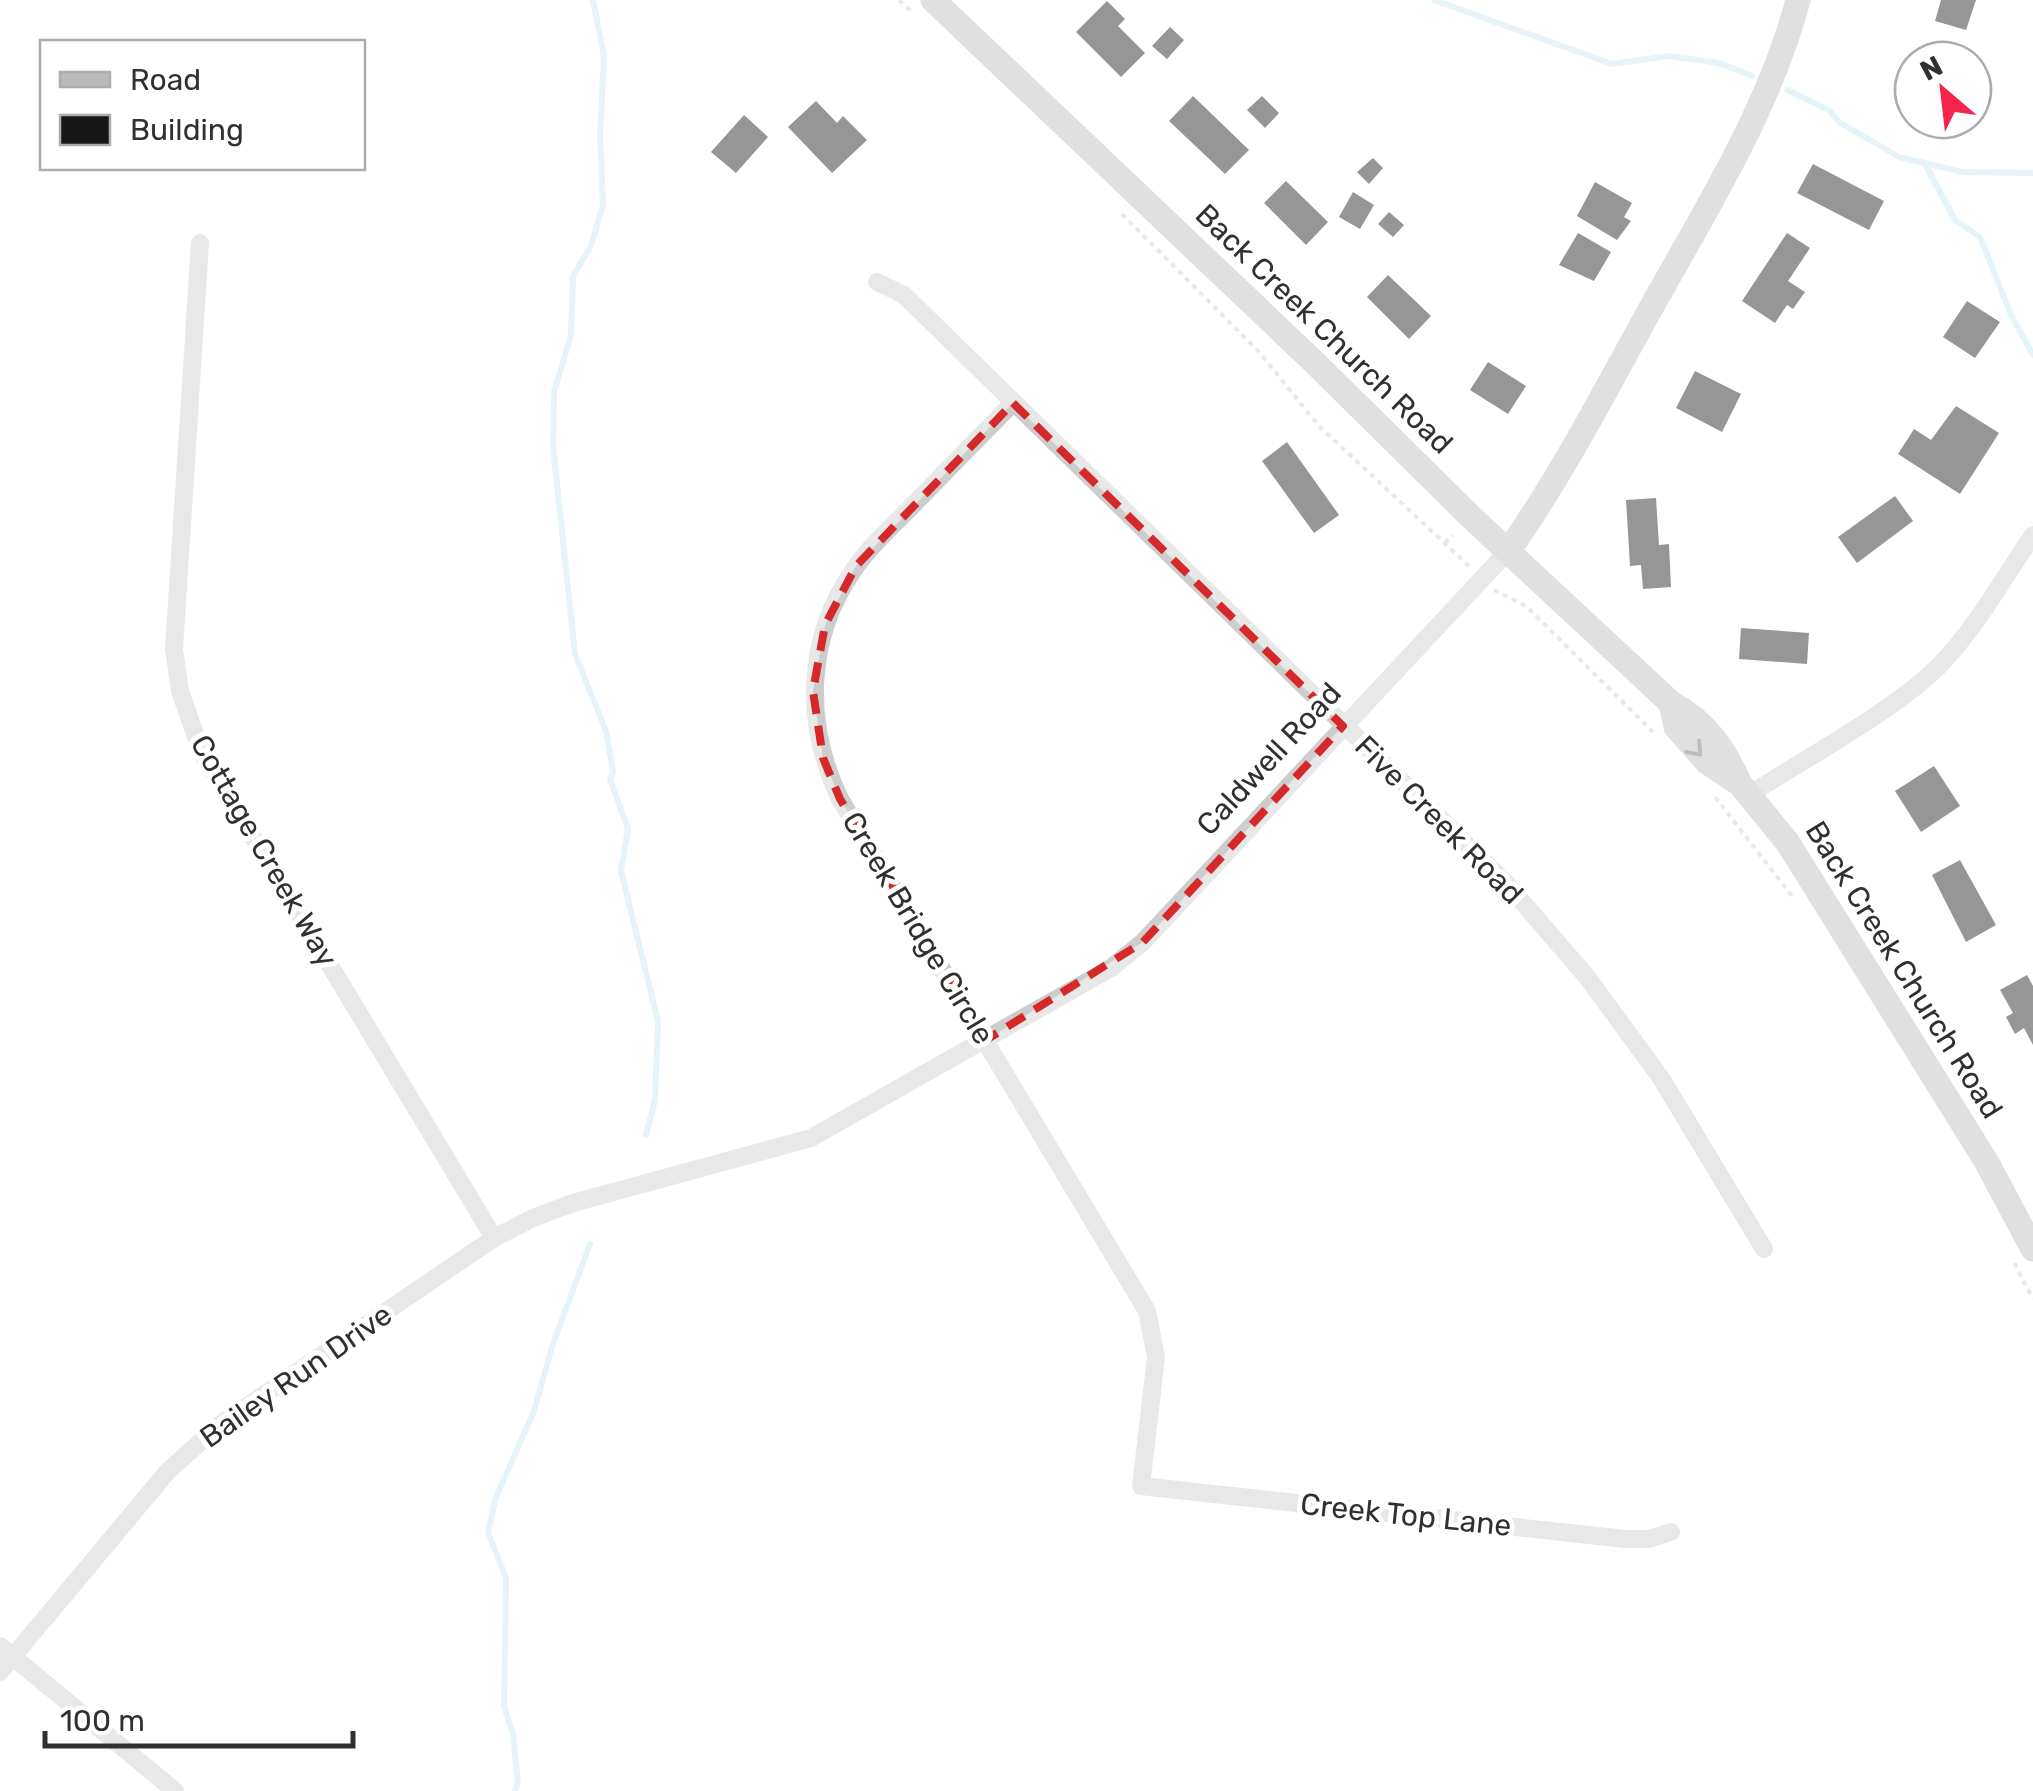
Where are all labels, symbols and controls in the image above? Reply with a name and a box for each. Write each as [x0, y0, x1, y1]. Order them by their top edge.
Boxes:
legend [40, 40, 365, 170]
north arrow [1893, 40, 1993, 140]
text: N [1915, 49, 1948, 88]
text: Road [130, 62, 201, 98]
text: Building [130, 112, 244, 148]
street label: Back Creek Church Road [1188, 197, 1460, 461]
street label: Caldwell Road [1189, 675, 1349, 843]
street label: Five Creek Road [1347, 728, 1531, 912]
street label: Cottage Creek Way [183, 729, 345, 973]
one-way arrow [1684, 738, 1702, 757]
street label: Creek Bridge Circle [834, 805, 1002, 1051]
street label: Back Creek Church Road [1798, 815, 2010, 1125]
street label: Bailey Run Drive [193, 1296, 399, 1456]
street label: Creek Top Lane [1299, 1486, 1513, 1544]
scale bar [45, 1686, 352, 1748]
text: 100 m [60, 1703, 145, 1739]

